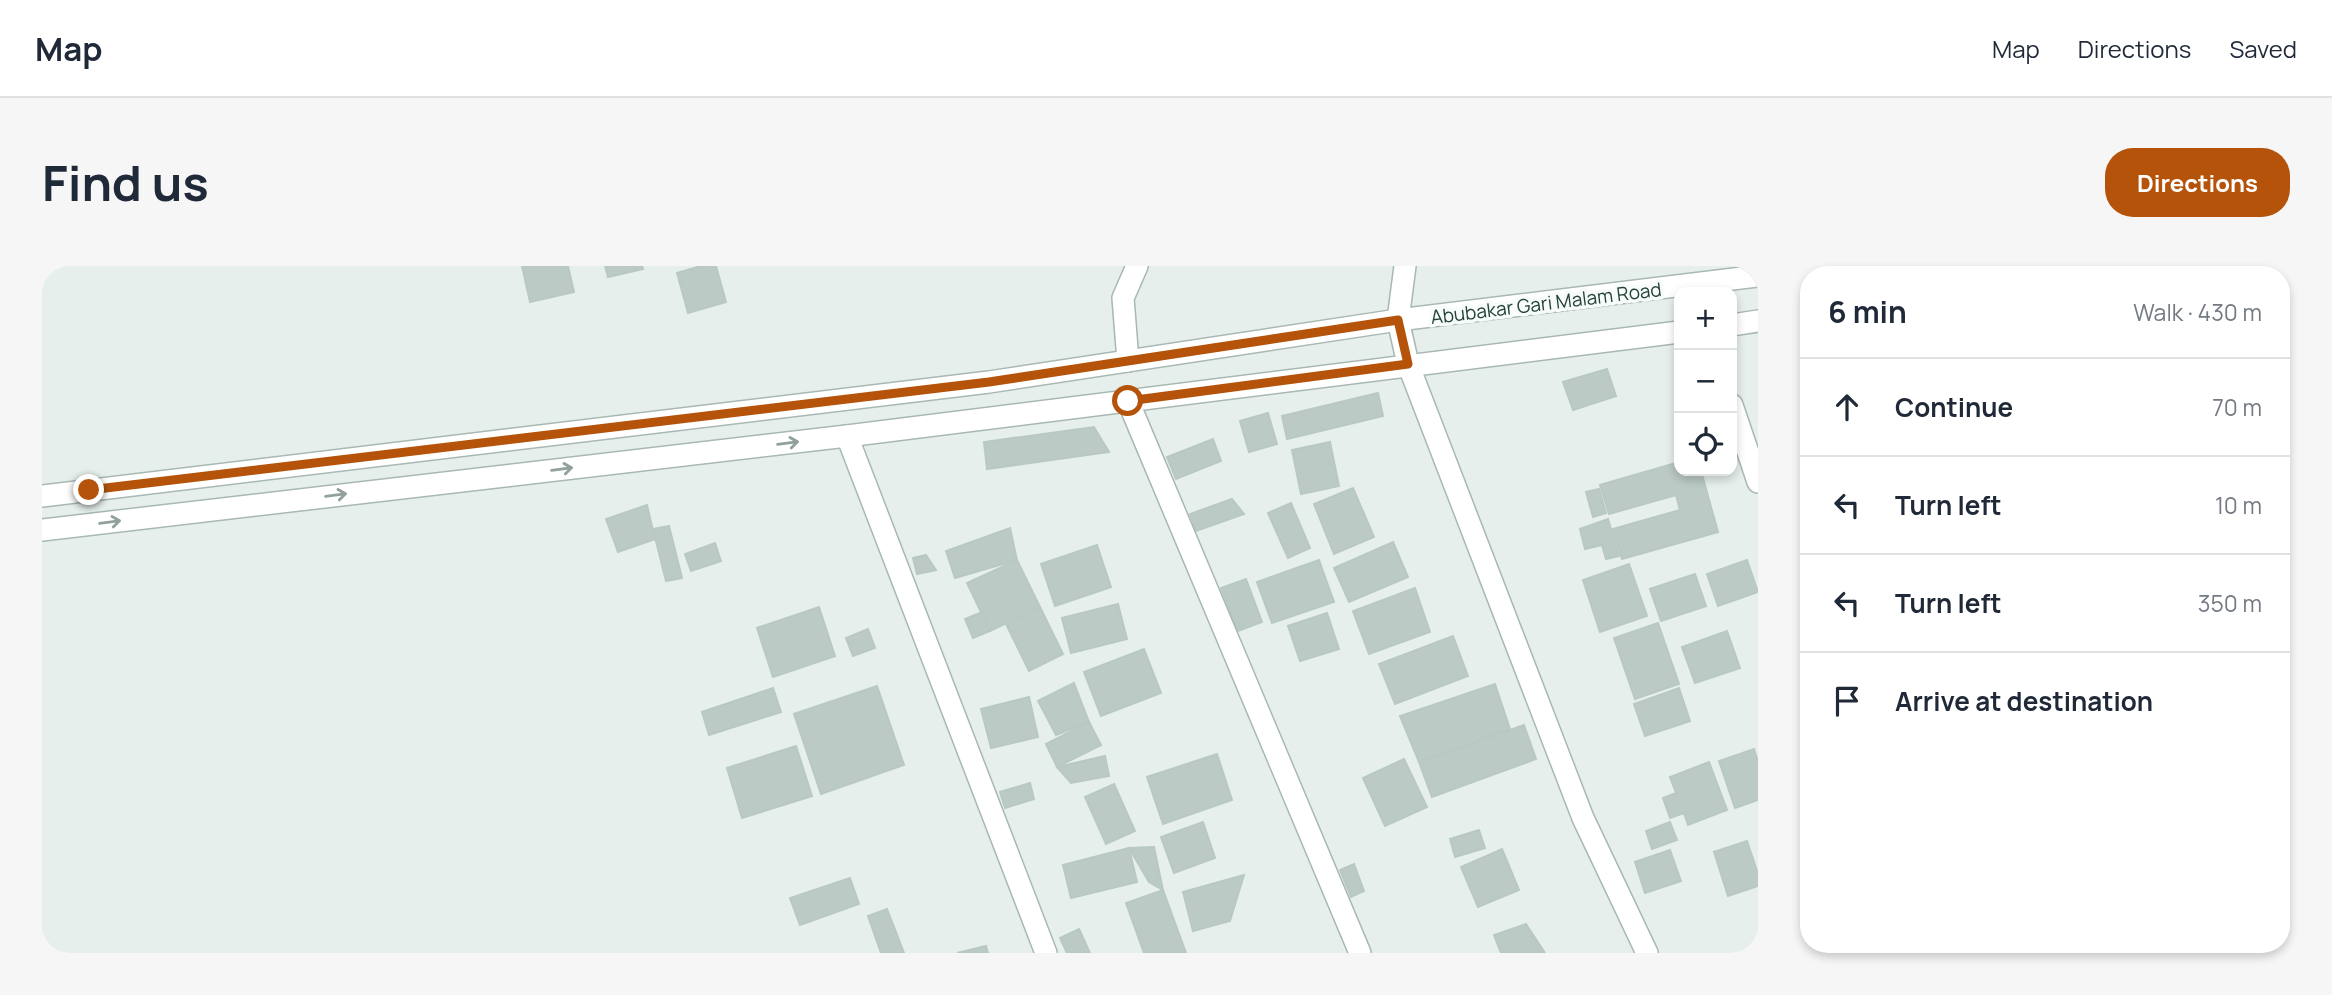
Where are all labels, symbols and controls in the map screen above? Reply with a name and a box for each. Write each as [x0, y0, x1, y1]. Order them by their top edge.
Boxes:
text: Map [35, 26, 103, 71]
text: Map [1992, 32, 2040, 65]
text: Directions [2078, 32, 2191, 65]
text: Saved [2229, 32, 2297, 65]
button: Directions [2105, 148, 2290, 217]
text: Find us [42, 149, 209, 216]
street label: Abubakar Gari Malam Road [1429, 276, 1663, 330]
map controls [1674, 287, 1737, 476]
button: + [1674, 287, 1737, 350]
text: 6 min [1828, 291, 1907, 332]
text: Walk · 430 m [2133, 296, 2262, 328]
button: − [1674, 350, 1737, 413]
route start [1112, 385, 1143, 416]
icon: ahead [1828, 388, 1866, 426]
text: Continue [1895, 389, 2013, 425]
text: 70 m [2212, 391, 2262, 423]
button: locate [1674, 413, 1737, 476]
one-way arrow [776, 436, 798, 449]
one-way arrow [550, 462, 572, 475]
route end [73, 474, 104, 505]
icon: left [1828, 486, 1866, 524]
text: Turn left [1895, 487, 2002, 523]
one-way arrow [324, 489, 346, 502]
text: 10 m [2215, 489, 2262, 521]
one-way arrow [98, 515, 121, 528]
icon: left [1828, 584, 1866, 622]
text: Turn left [1895, 585, 2002, 621]
text: 350 m [2198, 587, 2262, 619]
icon: arrive [1828, 682, 1866, 720]
text: Arrive at destination [1895, 683, 2153, 719]

